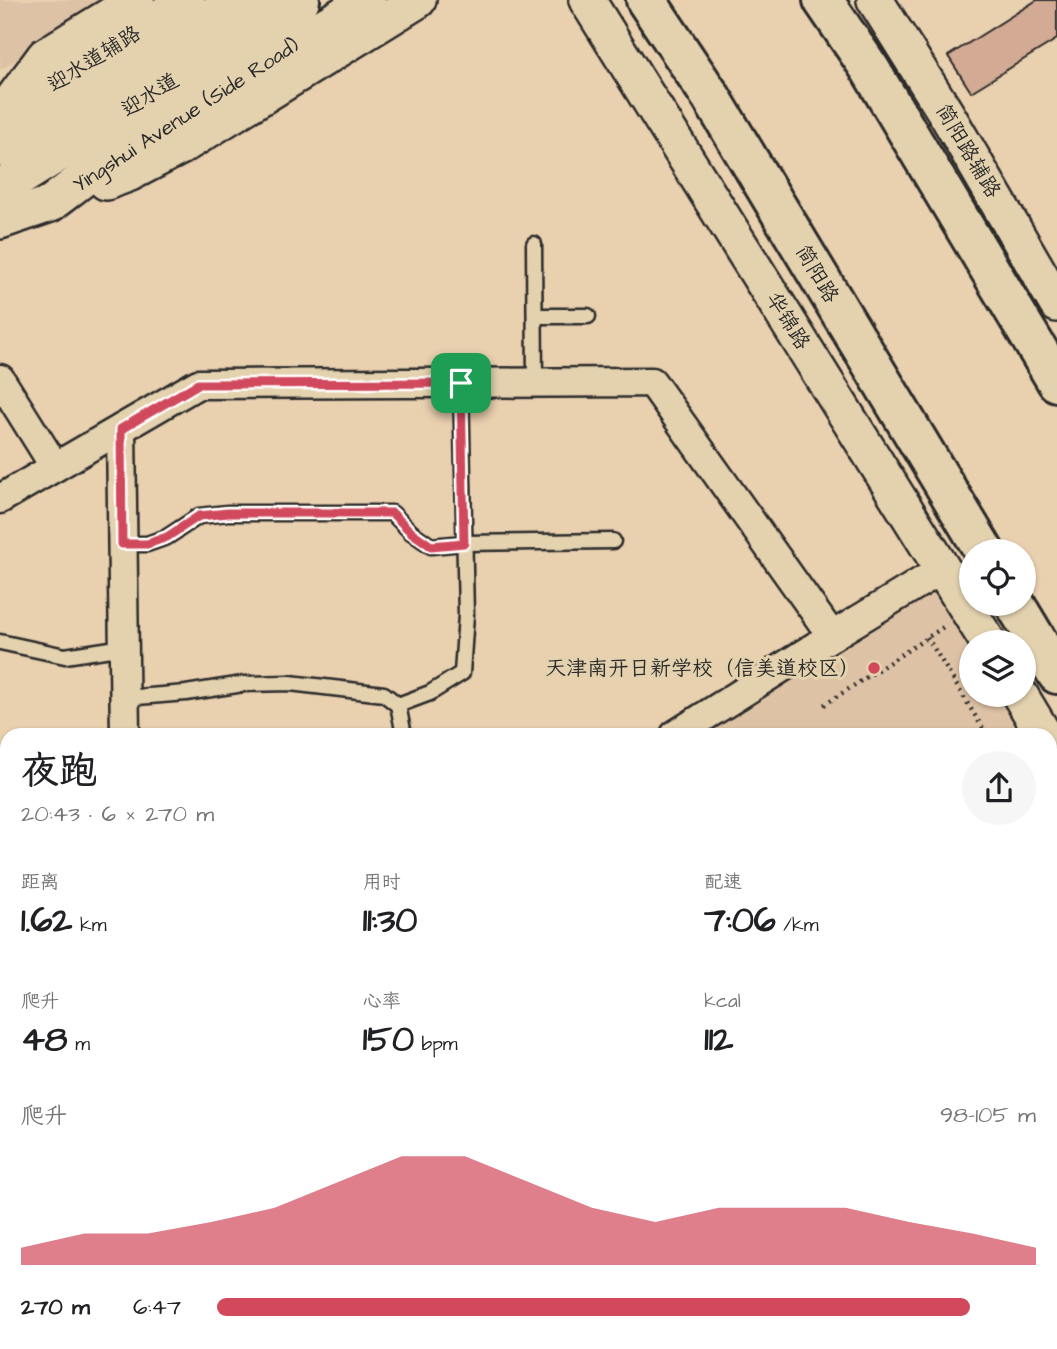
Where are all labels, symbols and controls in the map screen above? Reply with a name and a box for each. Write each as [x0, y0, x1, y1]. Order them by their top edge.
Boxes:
street label: 迎水道辅路 [42, 19, 146, 99]
street label: Yingshui Avenue (Side Road) [67, 31, 306, 201]
street label: 迎水道 [116, 66, 184, 124]
street label: 简阳路辅路 [929, 99, 1007, 203]
street label: 简阳路 [788, 240, 846, 308]
street label: 华锦路 [759, 287, 817, 355]
pin [431, 353, 491, 413]
icon: arrive [442, 364, 480, 402]
map controls [959, 539, 1036, 707]
button: locate [959, 539, 1036, 616]
button: layers [959, 630, 1036, 707]
place label: 天津南开日新学校（信美道校区） [545, 654, 860, 683]
marker: 天津南开日新学校（信美道校区） [866, 660, 882, 676]
text: 夜跑 [21, 746, 97, 798]
button: share [962, 751, 1036, 825]
text: 20:43 · 6 × 270 m [21, 798, 214, 830]
text: 距离 [21, 869, 59, 896]
text: 用时 [363, 869, 401, 896]
text: 配速 [704, 869, 742, 896]
text: 1.62 [21, 896, 72, 945]
text: 11:30 [363, 896, 417, 945]
text: 7:06 [704, 896, 776, 945]
text: km [72, 912, 106, 939]
text: /km [776, 912, 818, 939]
text: 爬升 [21, 988, 59, 1015]
text: 心率 [363, 988, 401, 1015]
text: kcal [704, 988, 741, 1015]
text: 48 [21, 1015, 68, 1064]
text: 150 [363, 1015, 414, 1064]
text: 112 [704, 1015, 733, 1064]
text: m [68, 1031, 90, 1058]
text: bpm [414, 1031, 458, 1058]
text: 98–105 m [940, 1099, 1036, 1131]
text: 爬升 [21, 1100, 67, 1132]
text: 270 m [21, 1291, 90, 1323]
text: 6:47 [133, 1291, 181, 1323]

